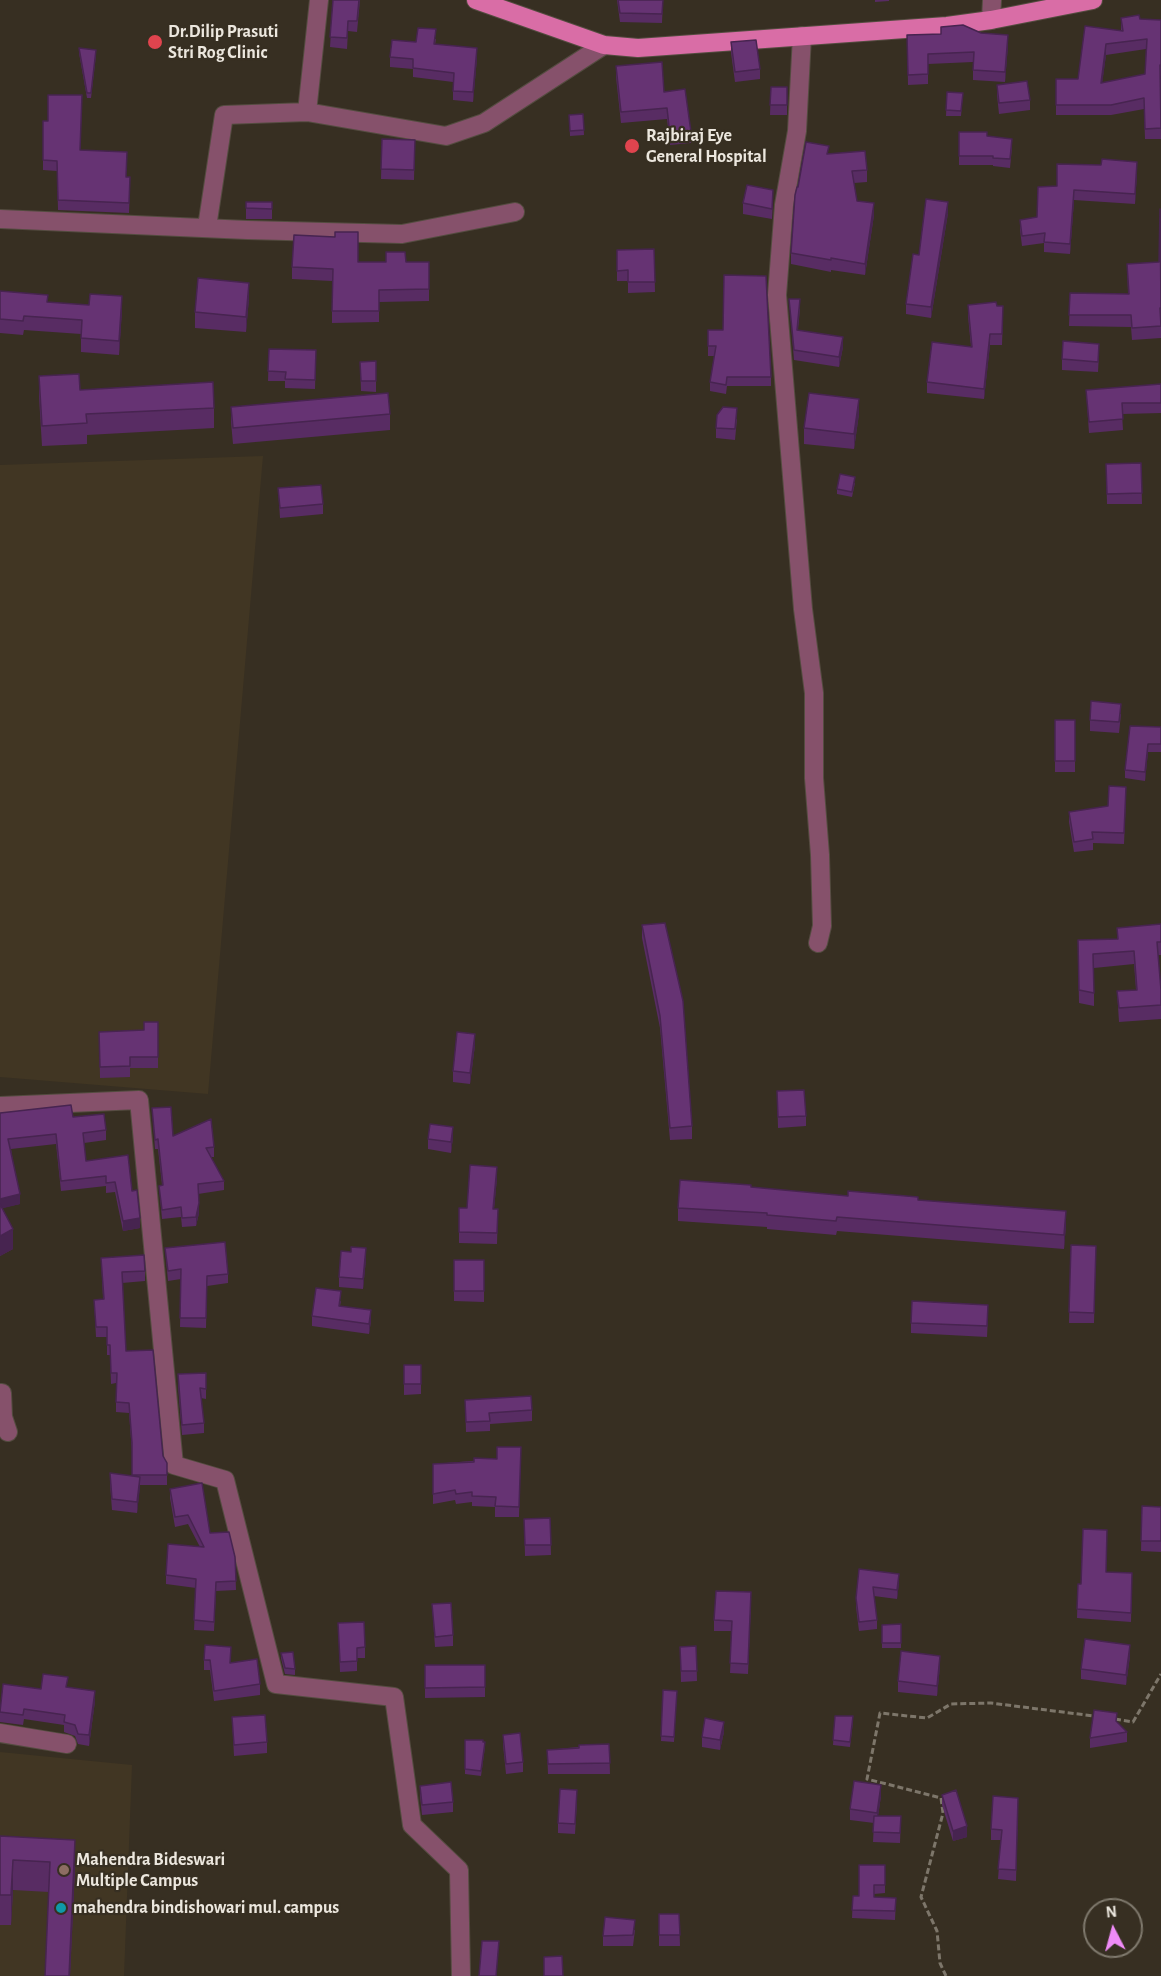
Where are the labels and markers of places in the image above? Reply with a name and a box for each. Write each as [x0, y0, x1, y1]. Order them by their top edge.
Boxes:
place label: Dr.Dilip Prasuti Stri Rog Clinic [168, 21, 278, 63]
marker: Dr.Dilip Prasuti Stri Rog Clinic [146, 33, 164, 51]
place label: Rajbiraj Eye General Hospital [646, 125, 767, 168]
marker: Rajbiraj Eye General Hospital [623, 137, 641, 155]
place label: Mahendra Bideswari Multiple Campus [76, 1849, 225, 1892]
marker: Mahendra Bideswari Multiple Campus [57, 1863, 71, 1877]
place label: mahendra bindishowari mul. campus [73, 1897, 339, 1919]
marker: mahendra bindishowari mul. campus [54, 1901, 68, 1915]

